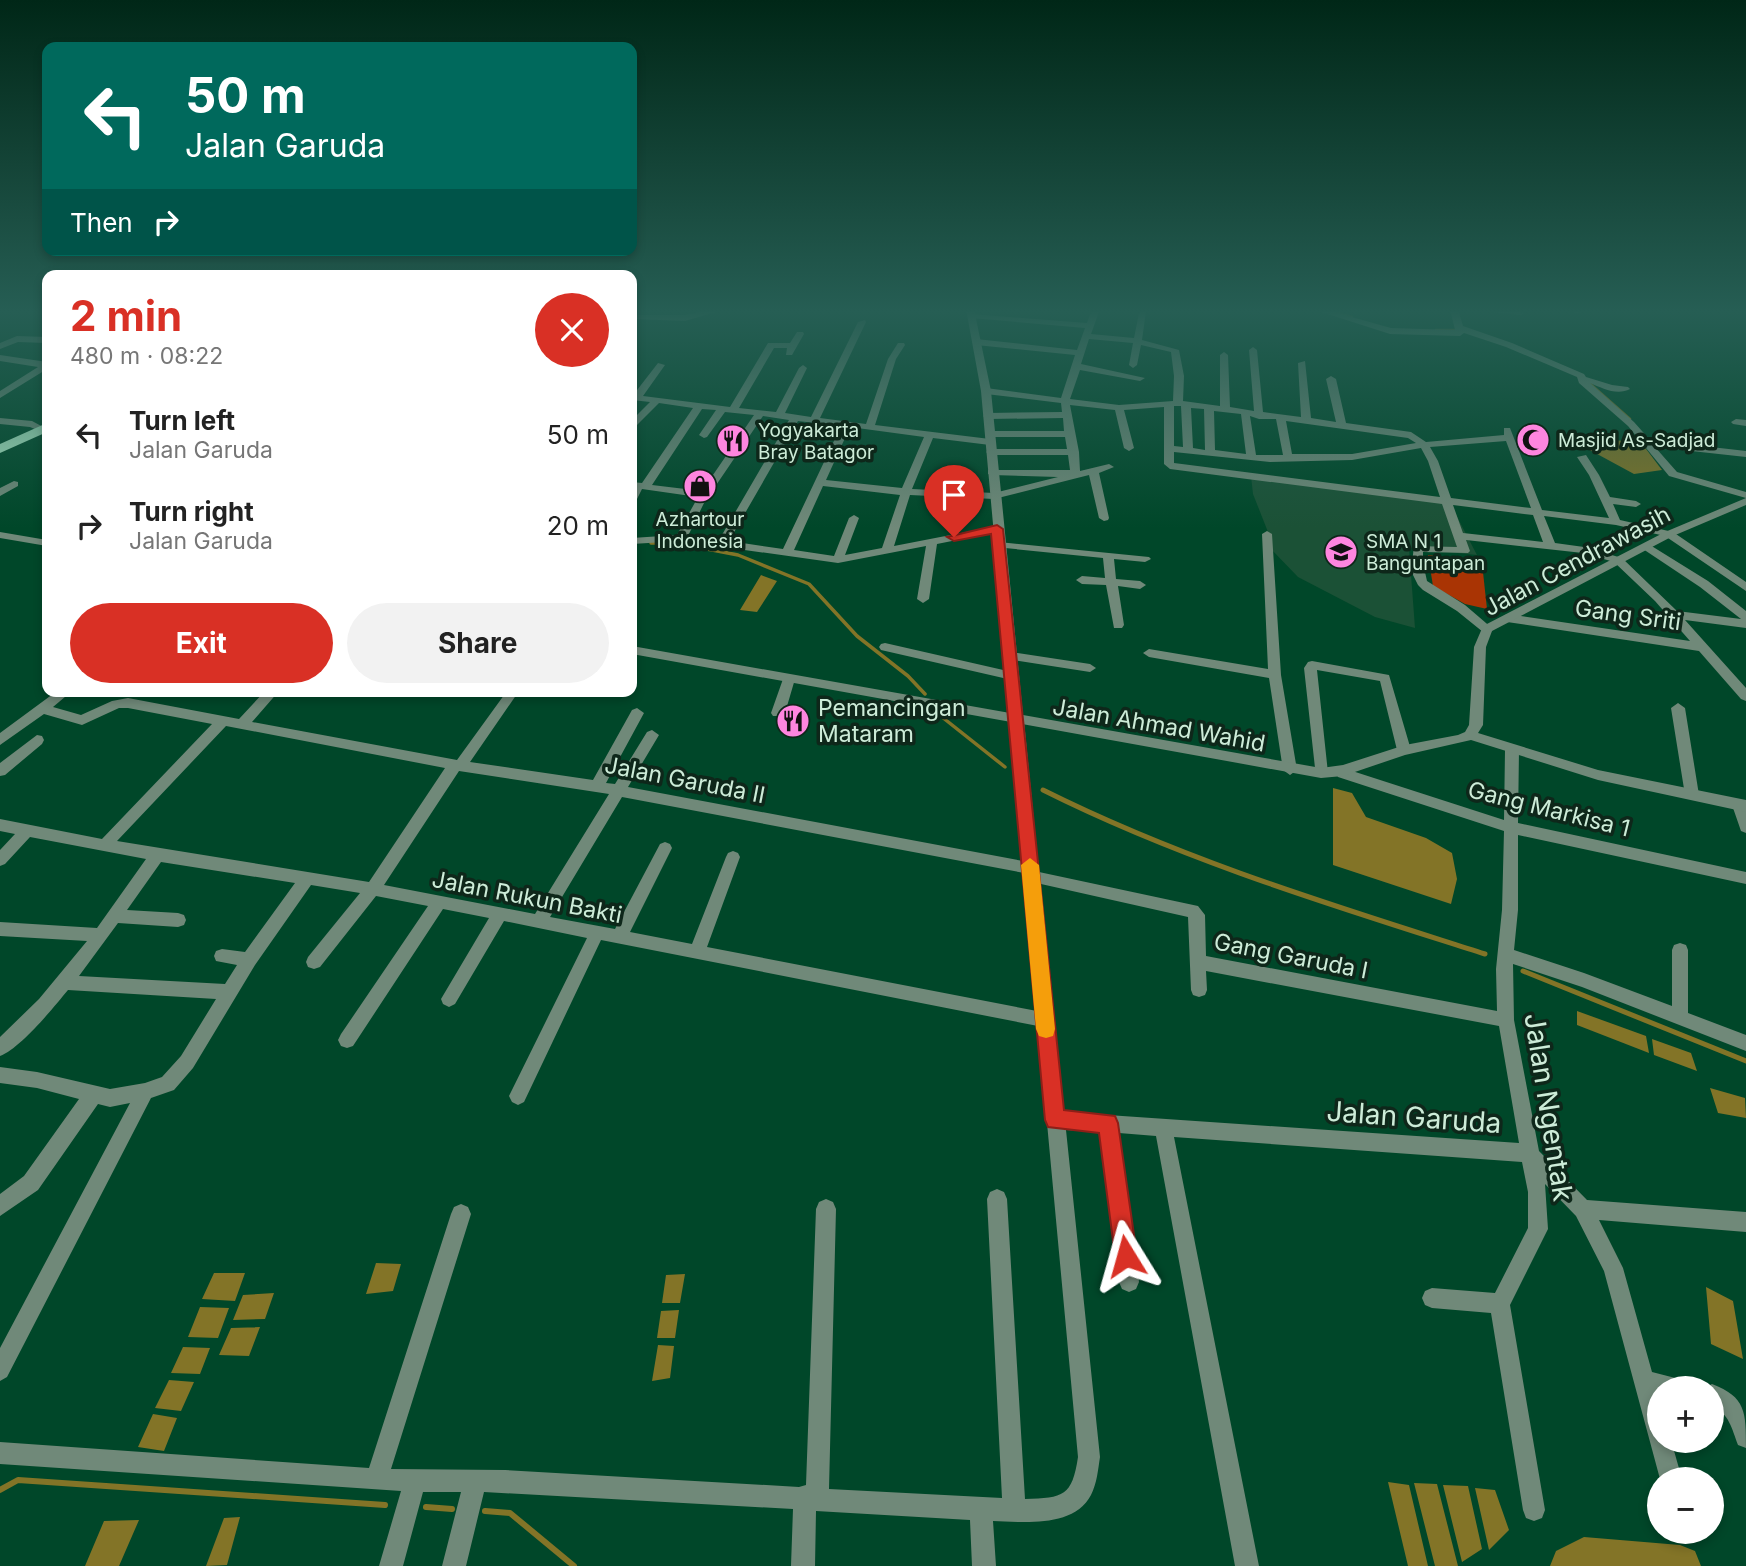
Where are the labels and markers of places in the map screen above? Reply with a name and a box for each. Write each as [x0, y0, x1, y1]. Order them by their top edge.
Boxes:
place label: Yogyakarta Bray Batagor [758, 419, 874, 464]
mosque icon: Masjid As-Sadjad [1514, 421, 1552, 459]
restaurant icon: Yogyakarta Bray Batagor [714, 422, 752, 460]
place label: Masjid As-Sadjad [1558, 429, 1715, 452]
pin [924, 465, 984, 537]
shop icon: Azhartour Indonesia [681, 467, 719, 505]
place label: Azhartour Indonesia [656, 508, 744, 553]
place label: SMA N 1 Banguntapan [1366, 530, 1485, 575]
school or university icon: SMA N 1 Banguntapan [1322, 533, 1360, 571]
place label: Pemancingan Mataram [818, 694, 966, 748]
restaurant icon: Pemancingan Mataram [774, 702, 812, 740]

